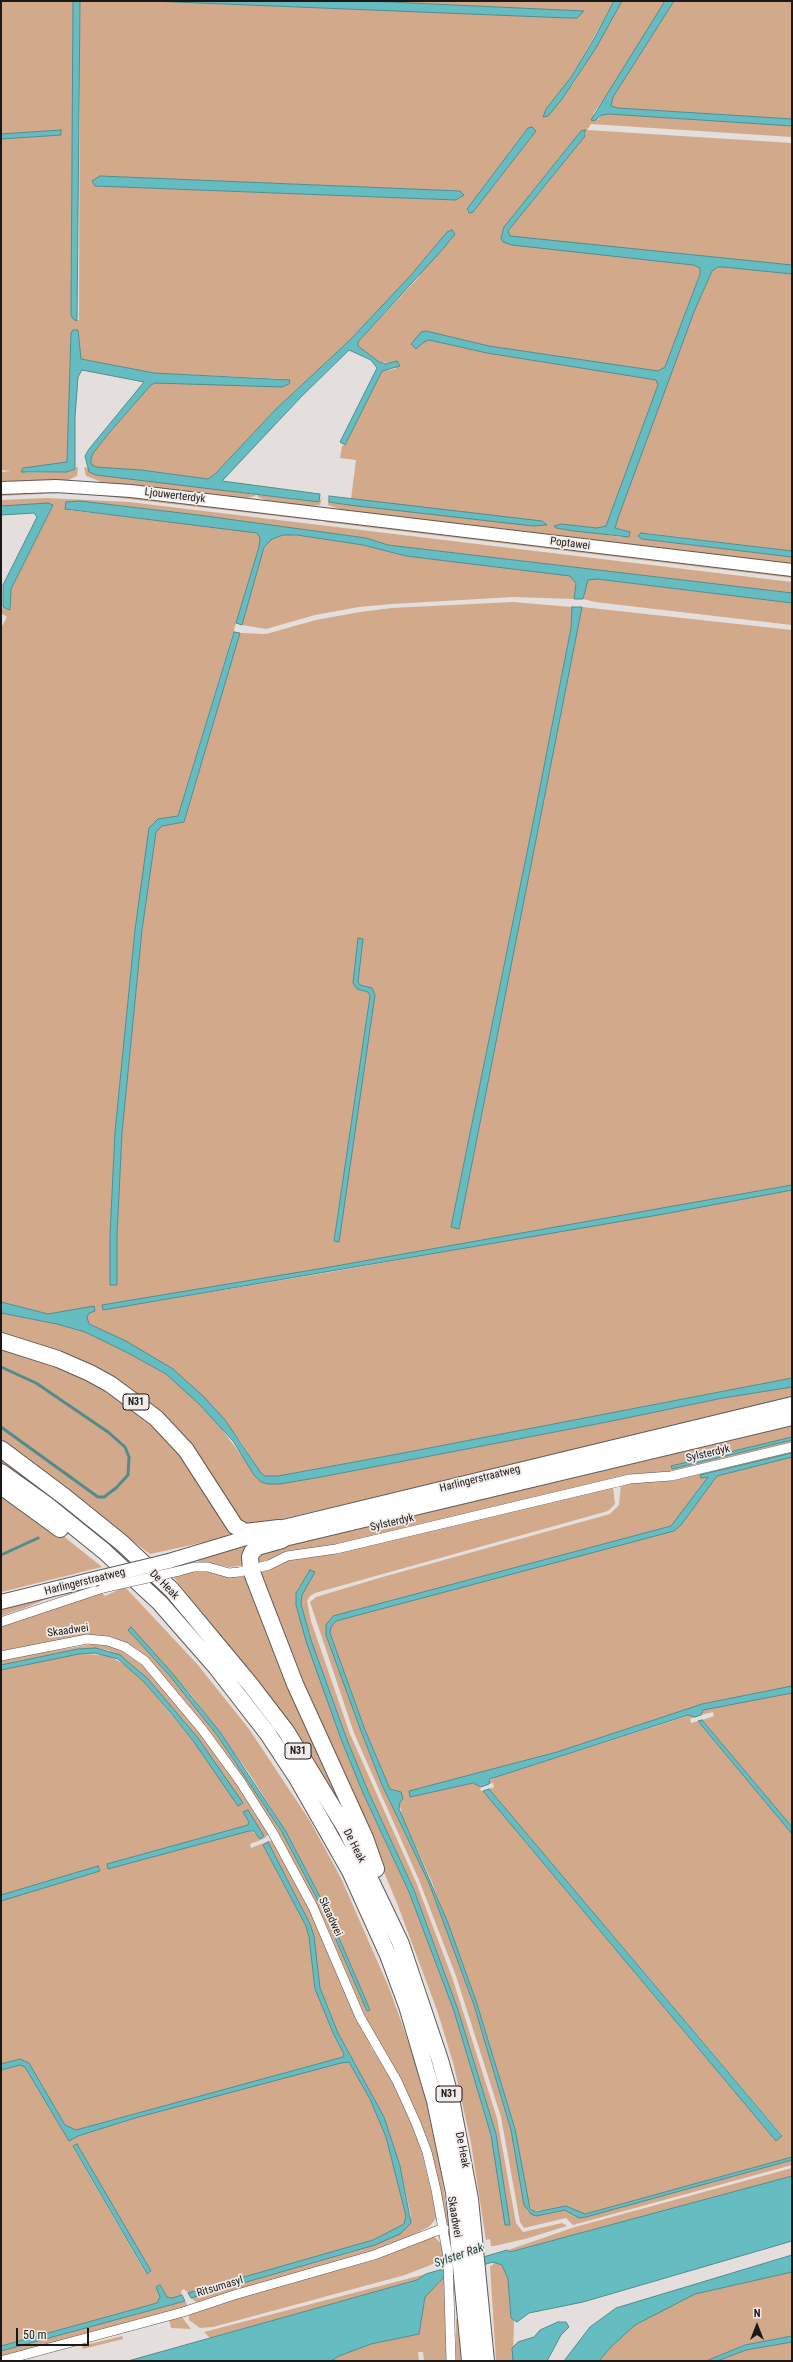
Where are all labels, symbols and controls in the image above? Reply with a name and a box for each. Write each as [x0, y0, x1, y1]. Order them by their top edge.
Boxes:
street label: Ljouwerterdyk [144, 486, 206, 506]
street label: Poptawei [549, 535, 591, 553]
road number: N31 [123, 1394, 149, 1410]
street label: Sylsterdyk [685, 1443, 731, 1465]
street label: Harlingerstraatweg [438, 1463, 522, 1495]
street label: Sylsterdyk [369, 1512, 415, 1534]
street label: Harlingerstraatweg [43, 1566, 127, 1598]
street label: De Heak [147, 1568, 181, 1602]
street label: Skaadwei [47, 1622, 89, 1640]
road number: N31 [285, 1743, 311, 1759]
street label: De Heak [340, 1827, 368, 1865]
street label: Skaadwei [315, 1895, 345, 1939]
road number: N31 [436, 2086, 462, 2102]
street label: De Heak [452, 2131, 472, 2169]
street label: Skaadwei [444, 2195, 464, 2239]
water label: Sylster Rak [433, 2241, 485, 2271]
street label: Ritsumasyl [195, 2274, 245, 2300]
north arrow [737, 2306, 777, 2346]
text: N [754, 2307, 760, 2320]
scale bar [18, 2320, 91, 2346]
text: 50 m [23, 2328, 47, 2342]

